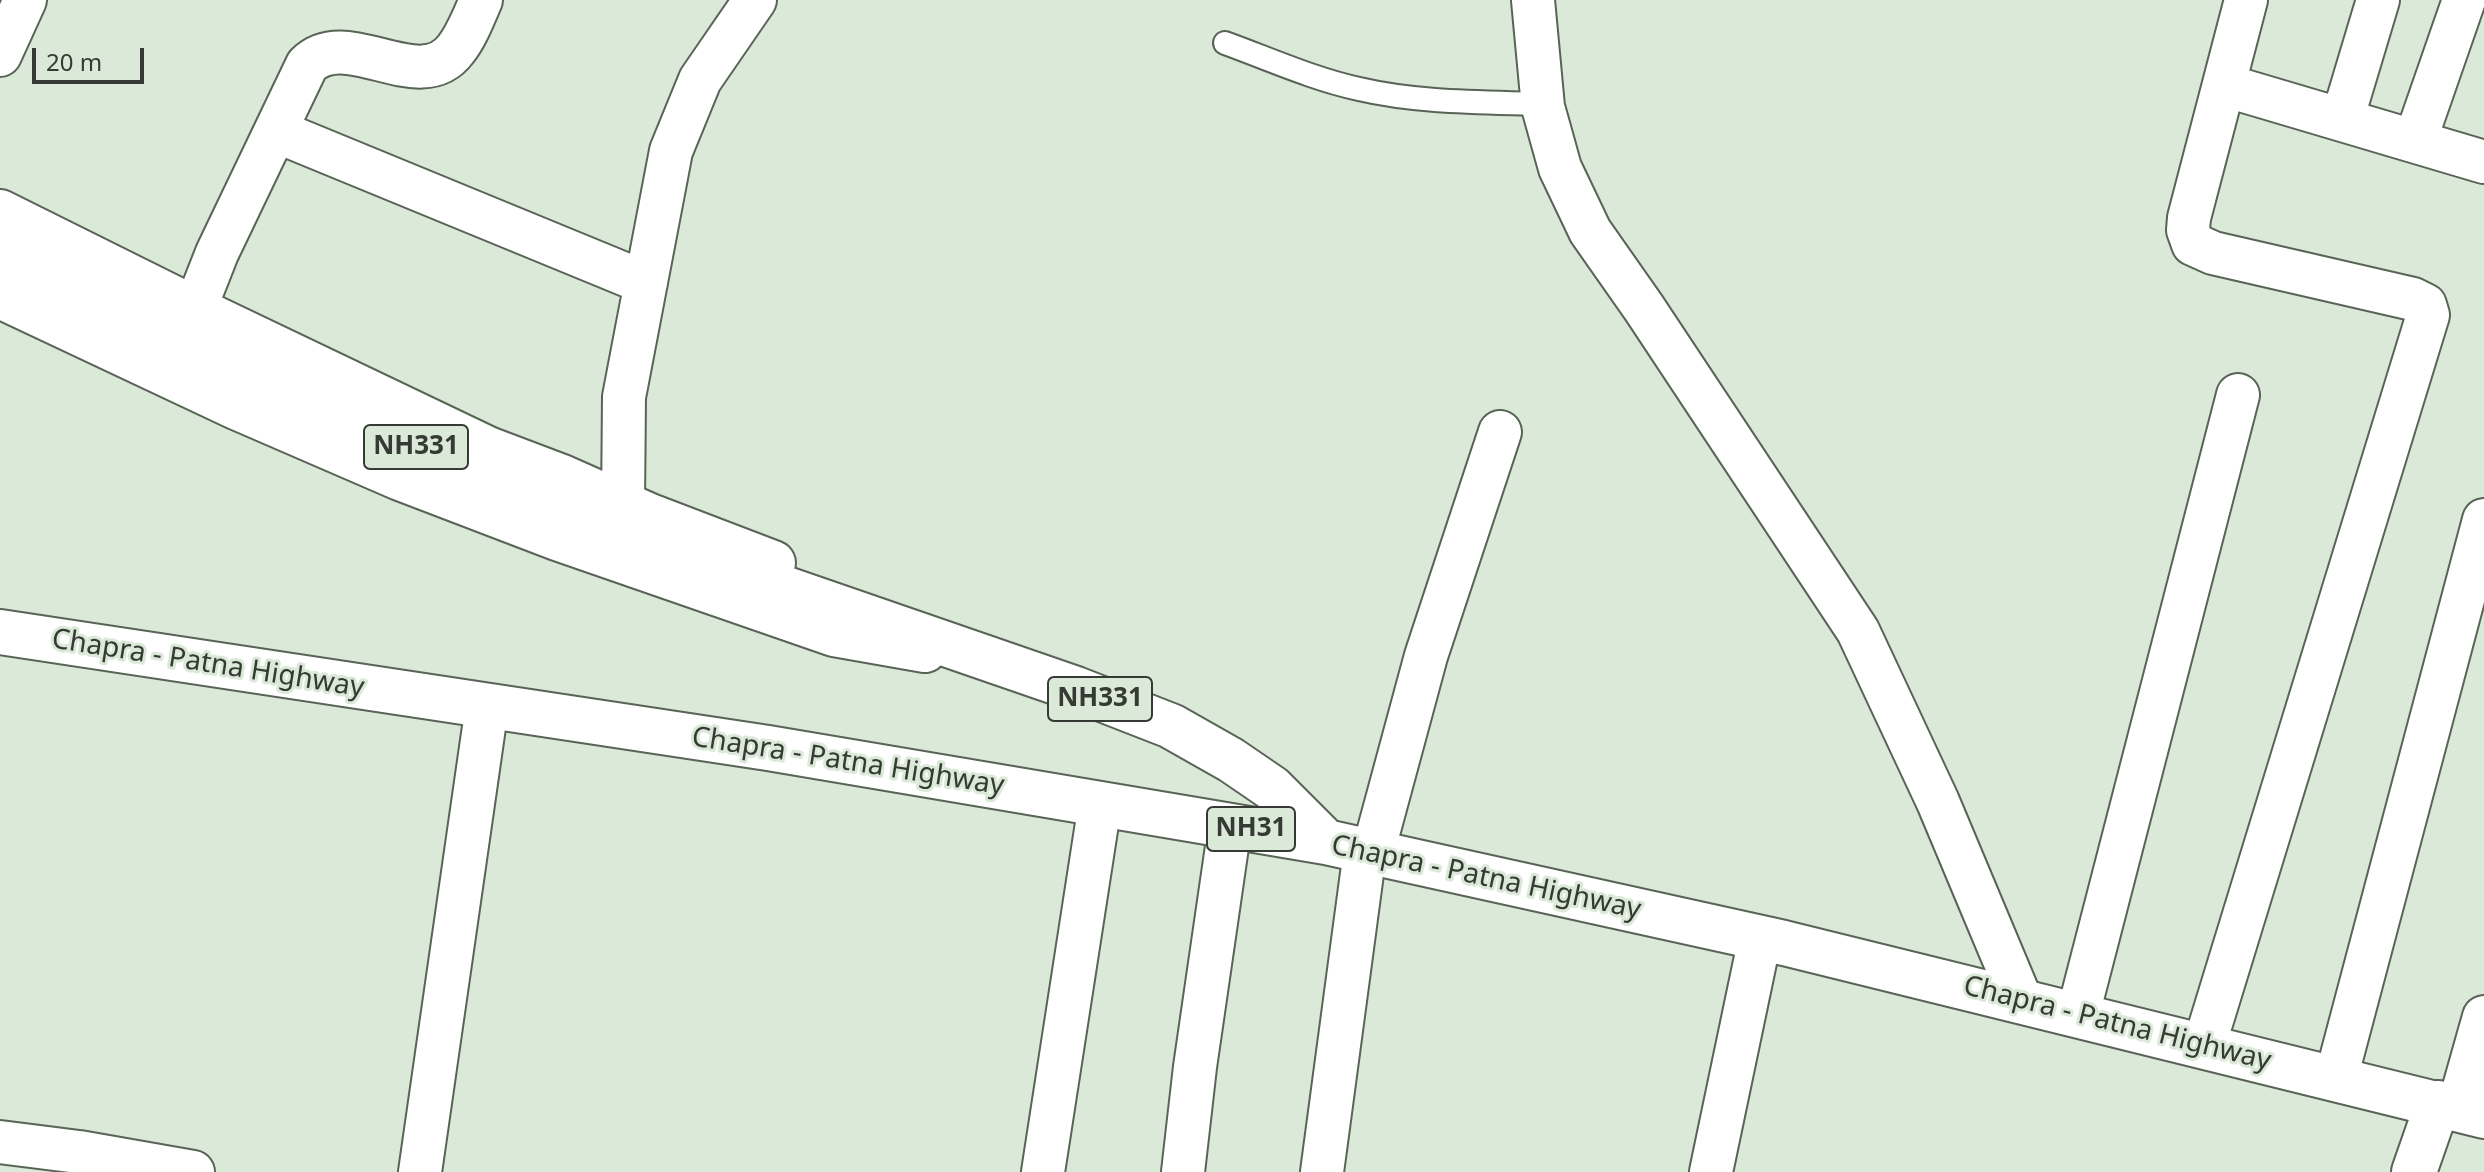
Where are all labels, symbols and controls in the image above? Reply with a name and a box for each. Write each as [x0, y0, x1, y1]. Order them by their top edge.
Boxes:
scale bar [36, 32, 148, 82]
text: 20 m [46, 45, 102, 78]
road number: NH331 [364, 425, 468, 469]
street label: Chapra - Patna Highway [49, 623, 367, 705]
road number: NH331 [1048, 677, 1152, 721]
street label: Chapra - Patna Highway [689, 721, 1007, 803]
road number: NH31 [1207, 807, 1295, 851]
street label: Chapra - Patna Highway [1328, 829, 1644, 927]
street label: Chapra - Patna Highway [1960, 970, 2274, 1078]

